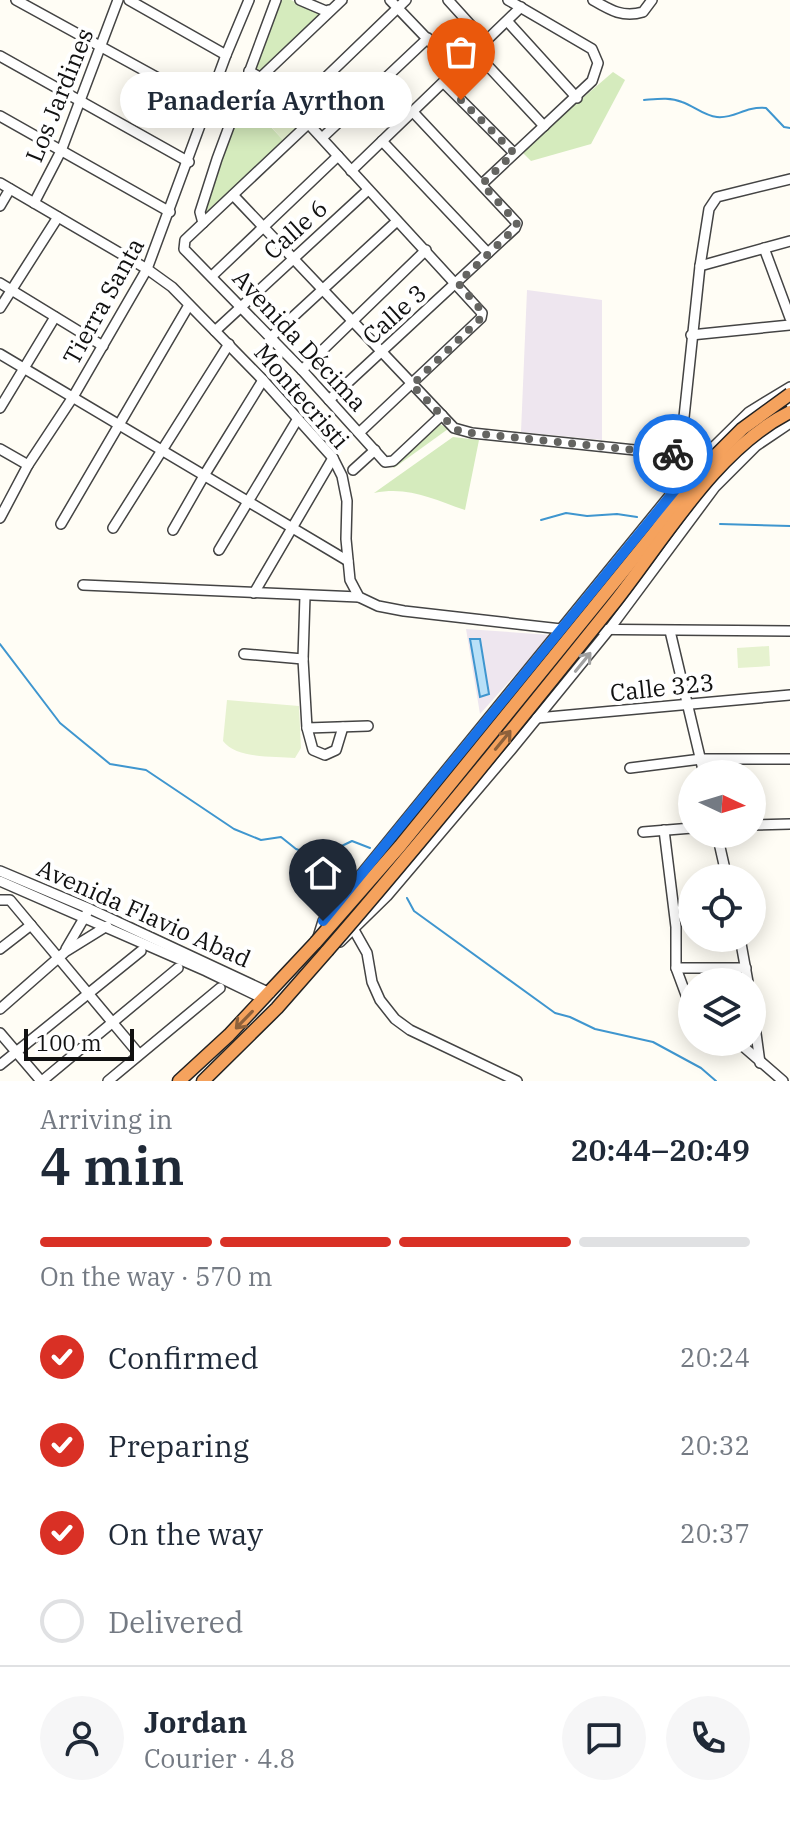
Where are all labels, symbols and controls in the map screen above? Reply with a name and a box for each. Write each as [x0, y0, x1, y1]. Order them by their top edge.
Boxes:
pin [427, 18, 495, 100]
street label: Los Jardines [18, 23, 100, 167]
icon: bag [439, 30, 483, 74]
callout: Panadería Ayrthon [121, 72, 413, 128]
text: Panadería Ayrthon [147, 83, 385, 117]
street label: Calle 6 [256, 192, 334, 266]
street label: Tierra Santa [55, 232, 151, 370]
street label: Avenida Décima [226, 262, 374, 418]
street label: Calle 3 [355, 277, 433, 351]
street label: Montecristi [248, 337, 356, 455]
courier [633, 414, 713, 494]
icon: bike [651, 432, 695, 476]
one-way arrow [574, 652, 591, 673]
street label: Calle 323 [608, 666, 716, 708]
one-way arrow [494, 730, 512, 751]
north arrow [678, 760, 766, 848]
map controls [678, 760, 766, 1056]
pin [289, 839, 357, 921]
street label: Avenida Flavio Abad [32, 851, 256, 975]
icon: home [301, 851, 345, 895]
button: locate [678, 864, 766, 952]
button: layers [678, 968, 766, 1056]
one-way arrow [235, 1010, 254, 1029]
scale bar [24, 1025, 134, 1061]
text: 100 m [36, 1028, 102, 1057]
text: Arriving in [40, 1102, 173, 1136]
text: 20:44–20:49 [570, 1130, 750, 1169]
text: 4 min [40, 1132, 185, 1199]
text: On the way · 570 m [40, 1259, 273, 1293]
icon: check [40, 1335, 84, 1379]
text: Confirmed [108, 1338, 259, 1377]
text: 20:24 [680, 1340, 750, 1374]
icon: check [40, 1423, 84, 1467]
text: Preparing [108, 1426, 249, 1465]
text: 20:32 [680, 1428, 750, 1462]
icon: check [40, 1511, 84, 1555]
text: On the way [108, 1514, 263, 1553]
text: 20:37 [680, 1516, 750, 1550]
text: Delivered [108, 1602, 243, 1641]
button: person [40, 1696, 124, 1780]
button: chat [562, 1696, 646, 1780]
button: phone [666, 1696, 750, 1780]
text: Jordan [144, 1702, 247, 1741]
text: Courier · 4.8 [144, 1741, 295, 1775]

